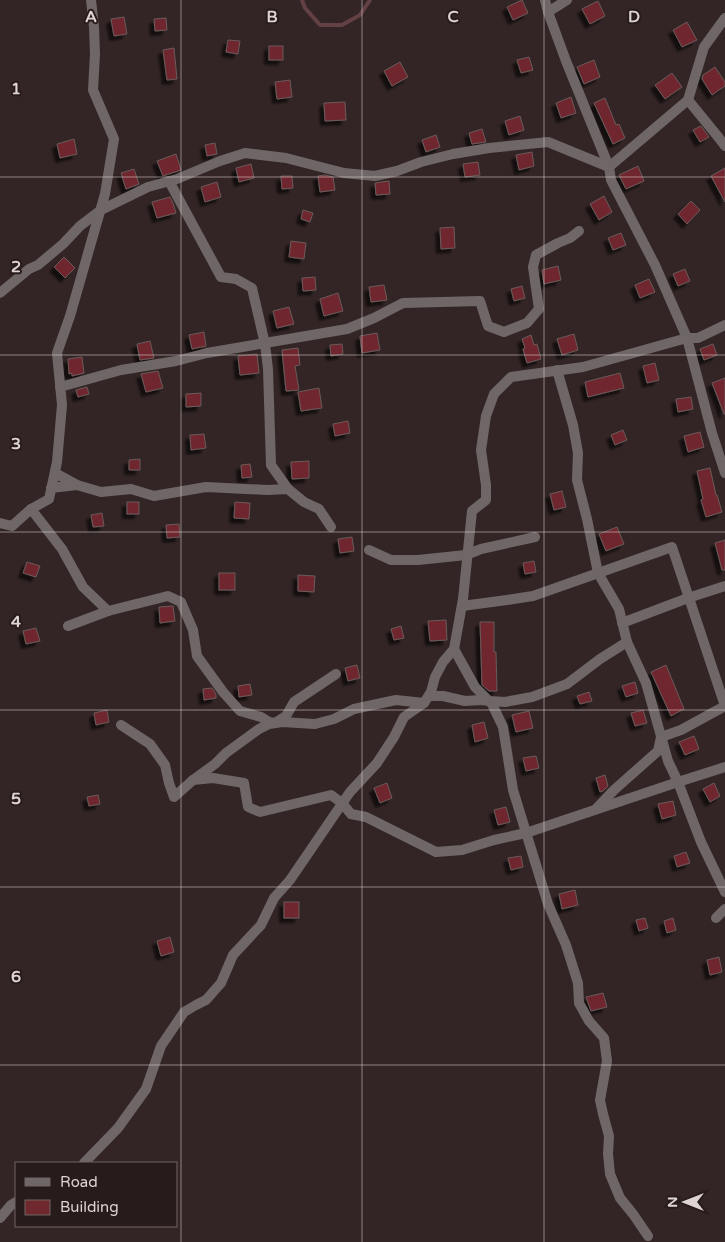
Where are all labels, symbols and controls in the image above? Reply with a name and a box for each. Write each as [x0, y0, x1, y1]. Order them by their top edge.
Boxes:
text: A [85, 7, 97, 27]
text: B [266, 7, 278, 27]
text: C [447, 7, 459, 27]
text: D [628, 7, 640, 27]
text: 1 [11, 79, 21, 99]
text: 2 [11, 257, 21, 277]
text: 3 [11, 434, 21, 454]
text: 4 [11, 612, 21, 632]
text: 5 [11, 789, 21, 809]
text: 6 [11, 967, 21, 987]
legend [15, 1162, 178, 1227]
text: Road [60, 1173, 98, 1191]
north arrow [660, 1177, 710, 1227]
text: N [664, 1196, 681, 1208]
text: Building [60, 1198, 119, 1216]

